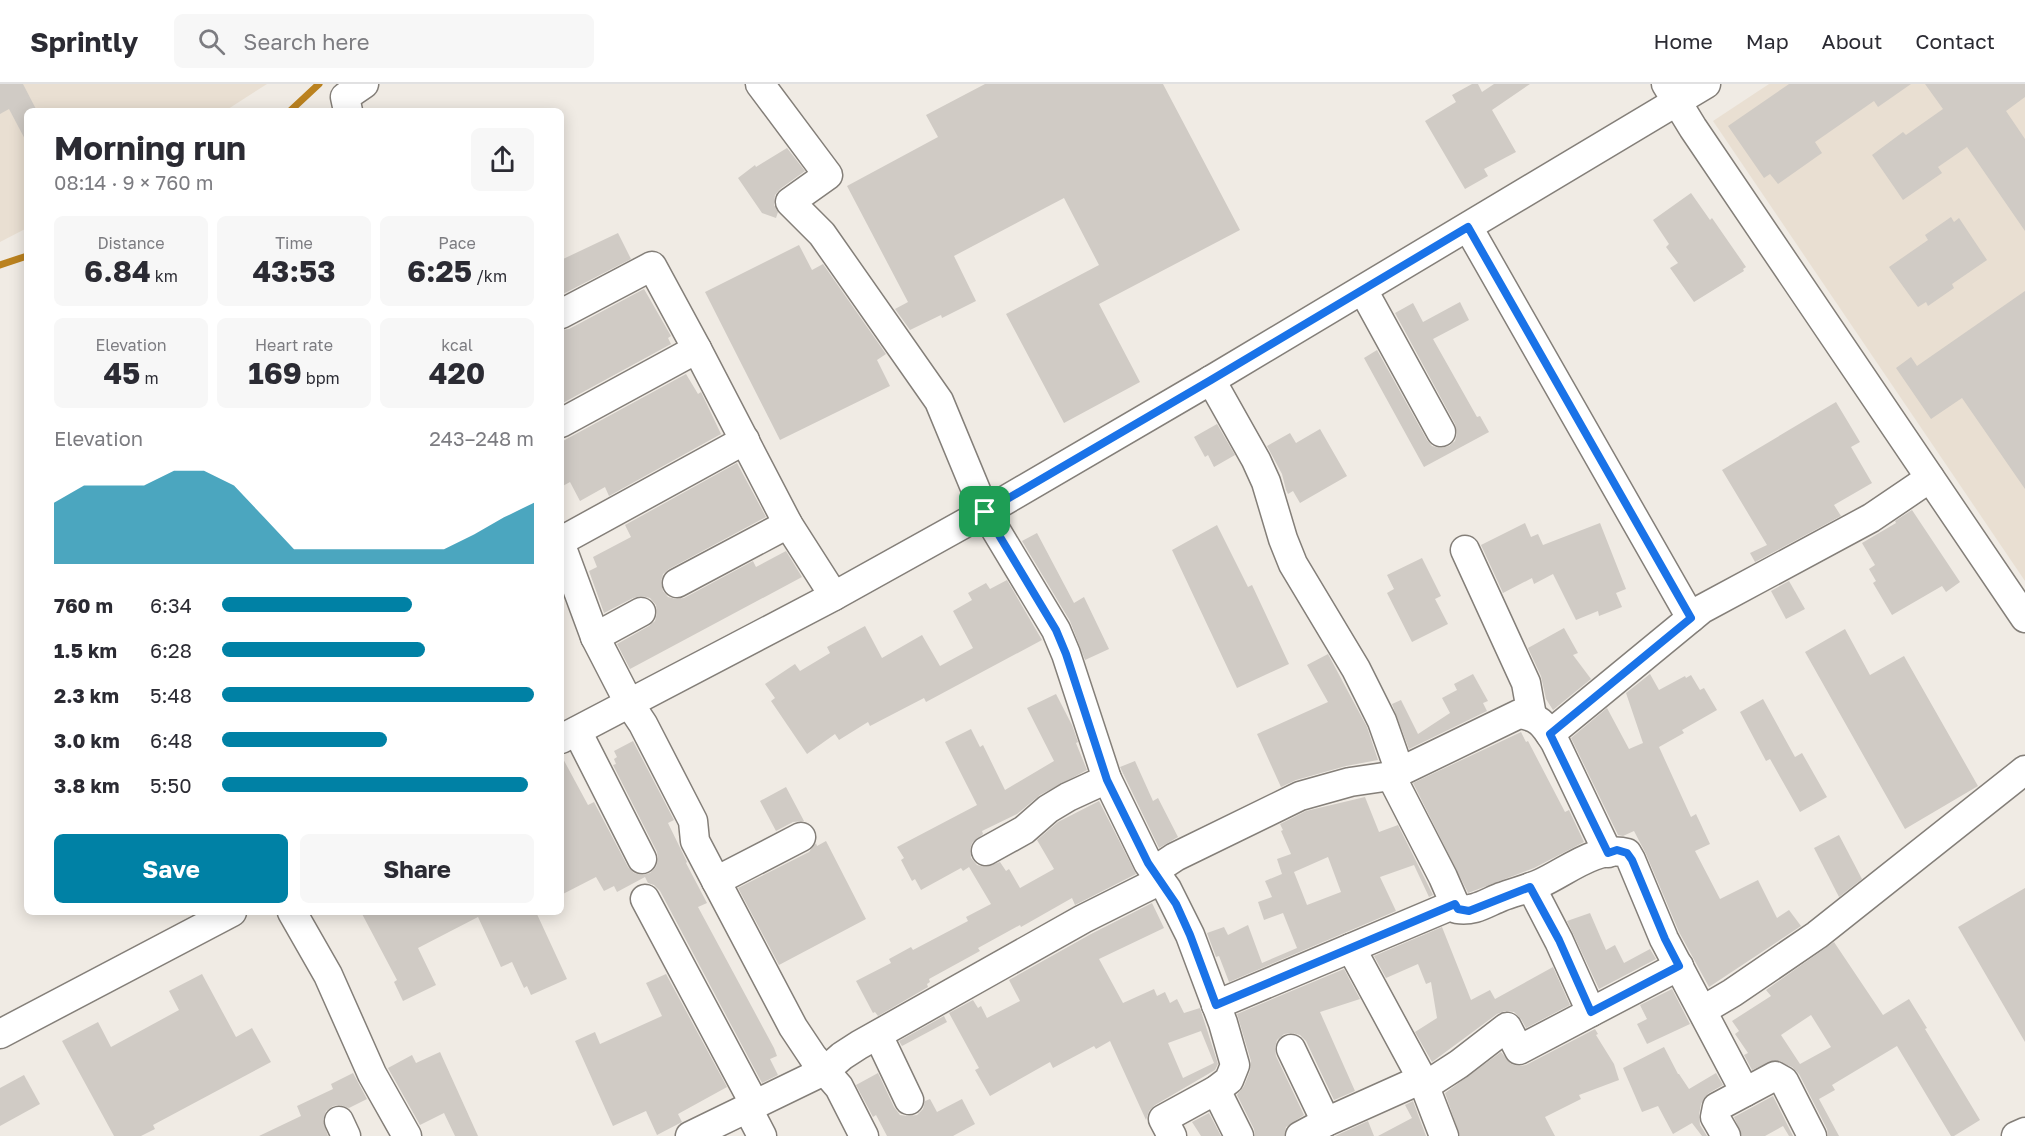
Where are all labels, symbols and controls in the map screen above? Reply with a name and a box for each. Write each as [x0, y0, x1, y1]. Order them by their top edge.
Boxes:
search box [174, 14, 594, 68]
text: Sprintly [30, 25, 138, 58]
icon: search [195, 25, 228, 58]
text: Search here [243, 28, 369, 55]
text: Home [1653, 28, 1713, 54]
text: Map [1746, 28, 1789, 54]
text: About [1822, 28, 1882, 54]
text: Contact [1915, 28, 1995, 54]
text: Morning run [54, 128, 246, 167]
button: share [471, 128, 534, 191]
text: 08:14 · 9 × 760 m [54, 170, 213, 194]
text: Distance [97, 233, 165, 253]
text: Time [275, 233, 313, 253]
text: Pace [438, 233, 476, 253]
text: 6.84 [84, 253, 151, 289]
text: 43:53 [252, 253, 336, 289]
text: 6:25 [407, 253, 472, 289]
text: km [151, 266, 178, 286]
text: /km [472, 266, 507, 286]
text: Elevation [95, 335, 167, 355]
text: Heart rate [255, 335, 333, 355]
text: kcal [441, 335, 473, 355]
text: 45 [103, 355, 140, 391]
text: 169 [248, 355, 302, 391]
text: 420 [429, 355, 485, 391]
text: m [140, 368, 159, 388]
text: bpm [302, 368, 340, 388]
text: Elevation [54, 426, 143, 450]
text: 243–248 m [429, 426, 534, 450]
pin [959, 486, 1010, 537]
icon: arrive [968, 495, 1001, 528]
text: 760 m [54, 593, 113, 617]
text: 6:34 [150, 593, 192, 617]
text: 1.5 km [54, 638, 117, 662]
text: 6:28 [150, 638, 192, 662]
text: 2.3 km [54, 683, 119, 707]
text: 5:48 [150, 683, 192, 707]
text: 3.0 km [54, 728, 120, 752]
text: 6:48 [150, 728, 193, 752]
text: 3.8 km [54, 773, 120, 797]
text: 5:50 [150, 773, 192, 797]
button: Save [54, 834, 288, 903]
button: Share [300, 834, 534, 903]

